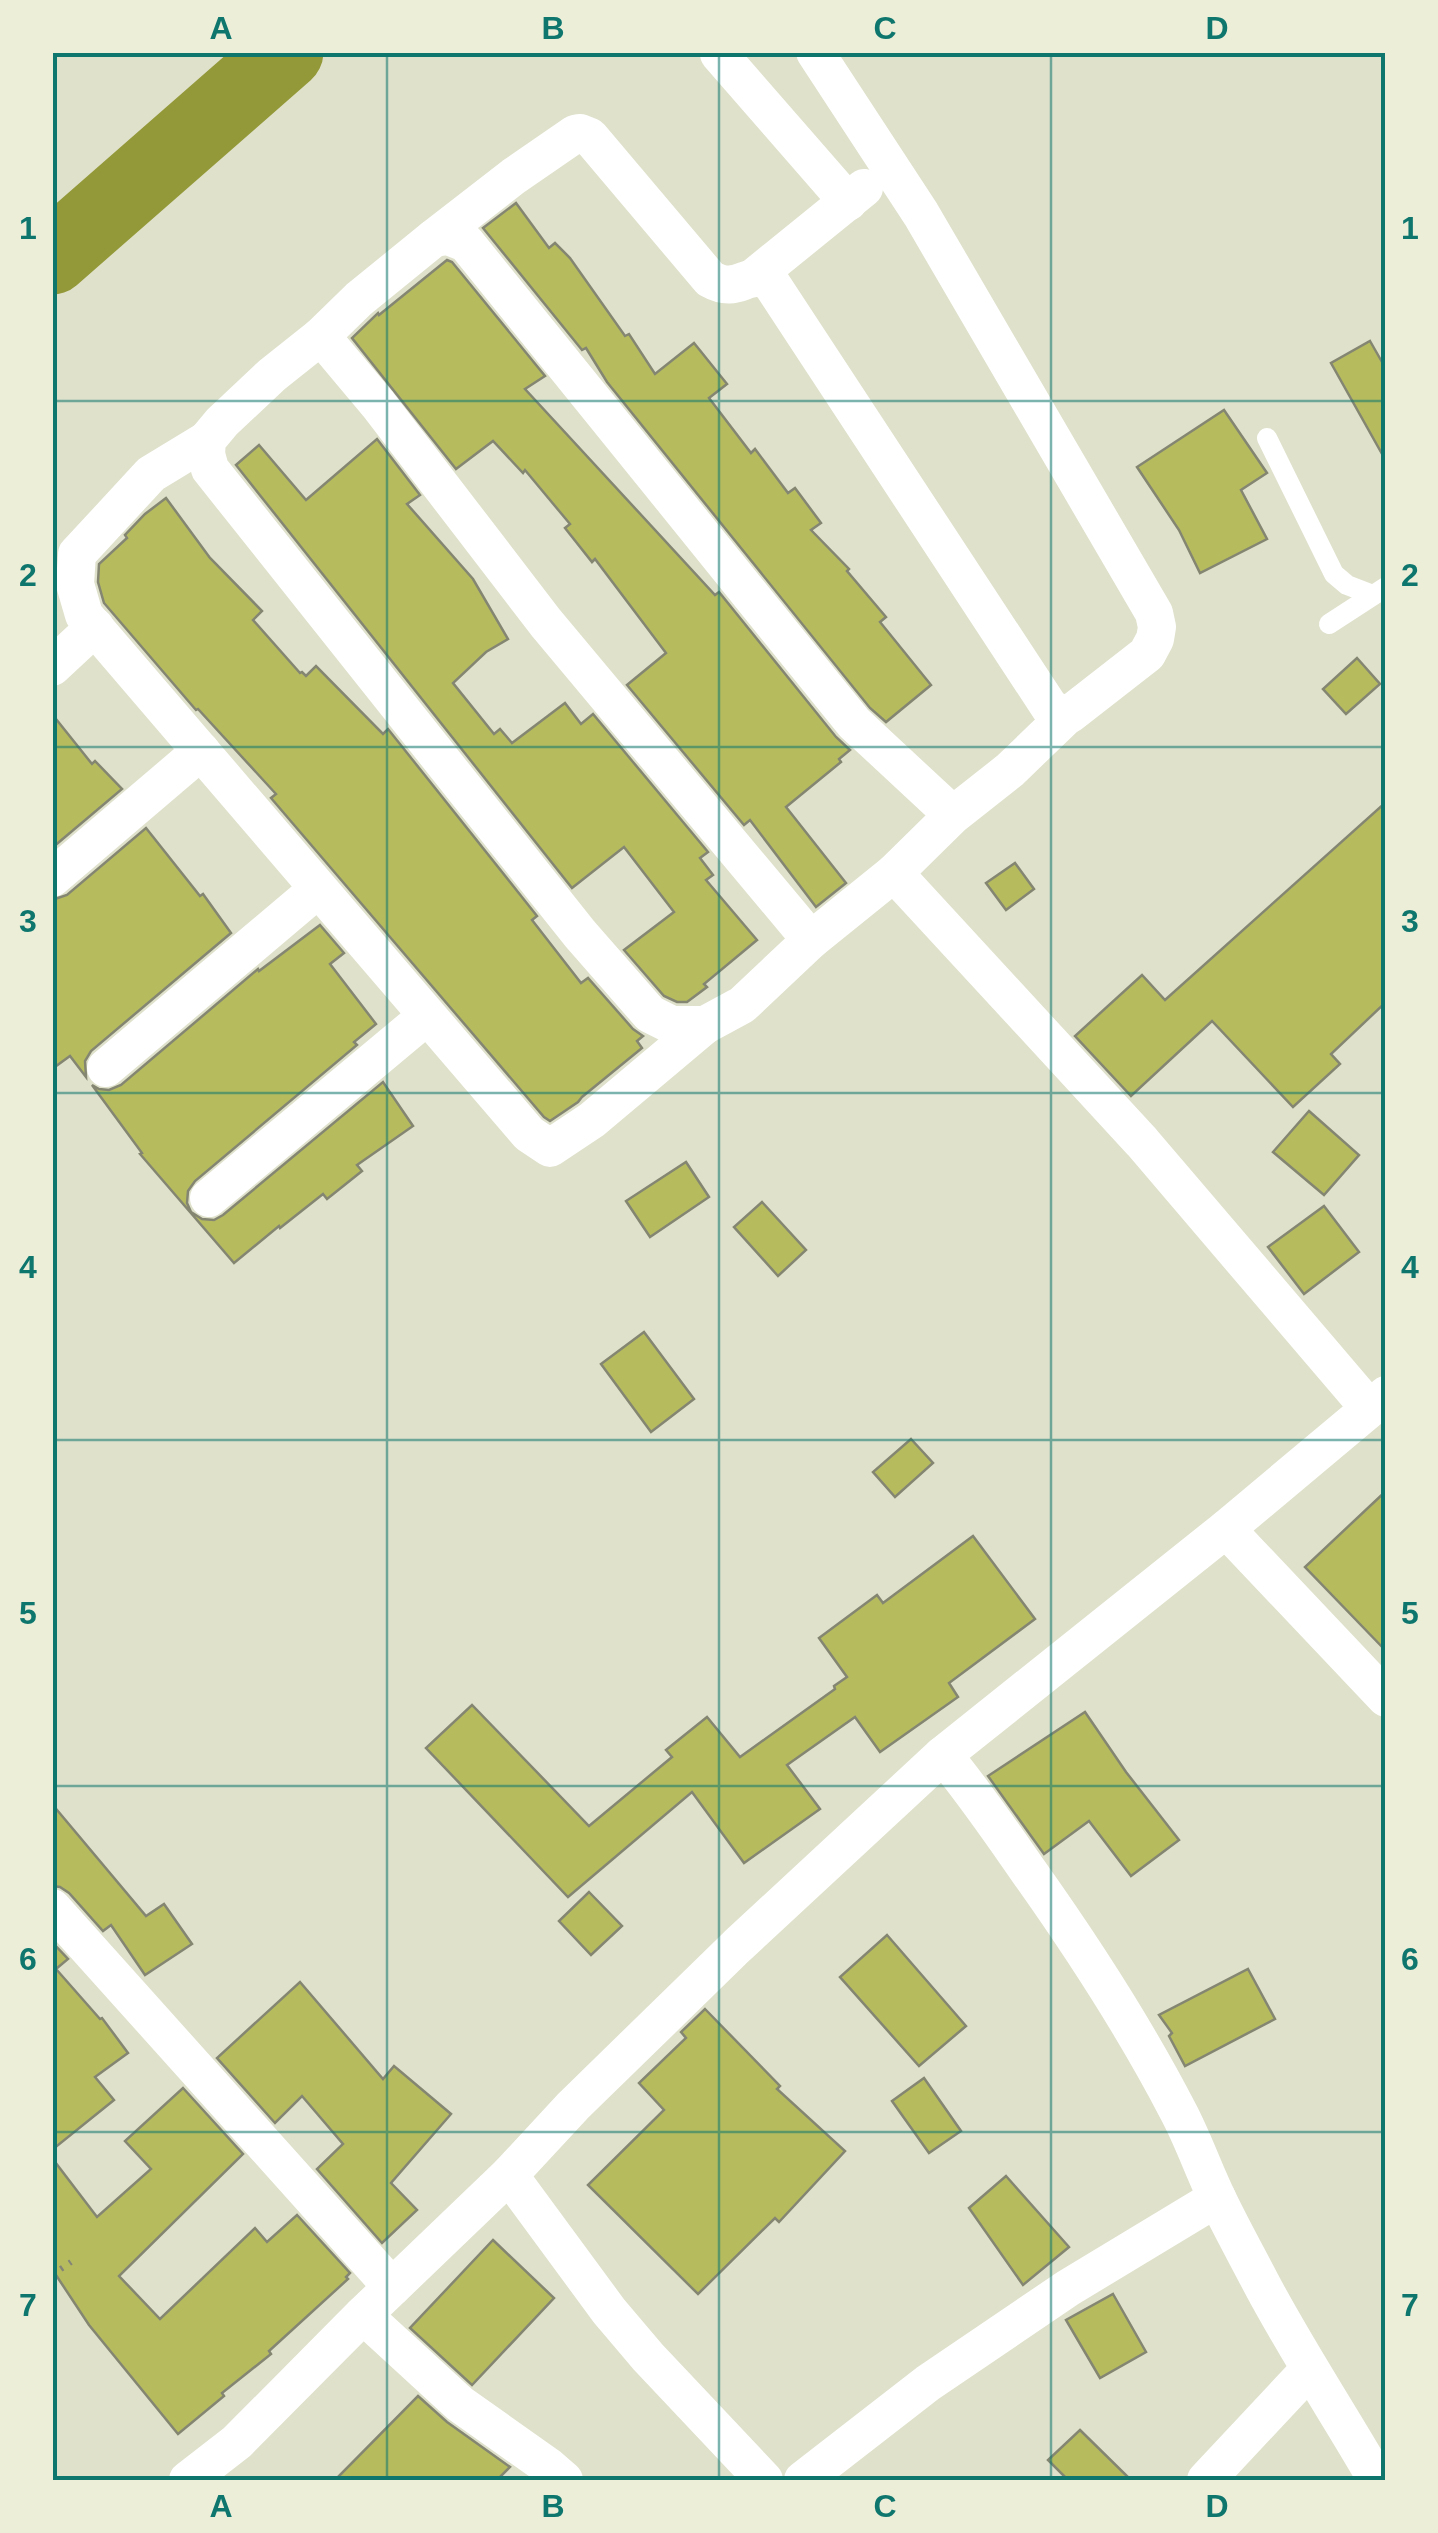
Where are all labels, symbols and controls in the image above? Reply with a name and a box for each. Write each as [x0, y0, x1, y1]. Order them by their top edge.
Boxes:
text: A [209, 10, 233, 46]
text: B [541, 10, 565, 46]
text: C [873, 10, 897, 46]
text: D [1205, 10, 1229, 46]
text: 1 [19, 210, 37, 246]
text: 1 [1401, 210, 1419, 246]
text: 2 [19, 557, 37, 593]
text: 2 [1401, 557, 1419, 593]
text: 3 [19, 903, 37, 939]
text: 3 [1401, 903, 1419, 939]
text: 4 [19, 1249, 37, 1285]
text: 4 [1401, 1249, 1419, 1285]
text: 5 [19, 1595, 37, 1631]
text: 5 [1401, 1595, 1419, 1631]
text: 6 [19, 1941, 37, 1977]
text: 6 [1401, 1941, 1419, 1977]
text: 7 [19, 2287, 37, 2323]
text: 7 [1401, 2287, 1419, 2323]
text: A [209, 2488, 233, 2524]
text: B [541, 2488, 565, 2524]
text: C [873, 2488, 897, 2524]
text: D [1205, 2488, 1229, 2524]

